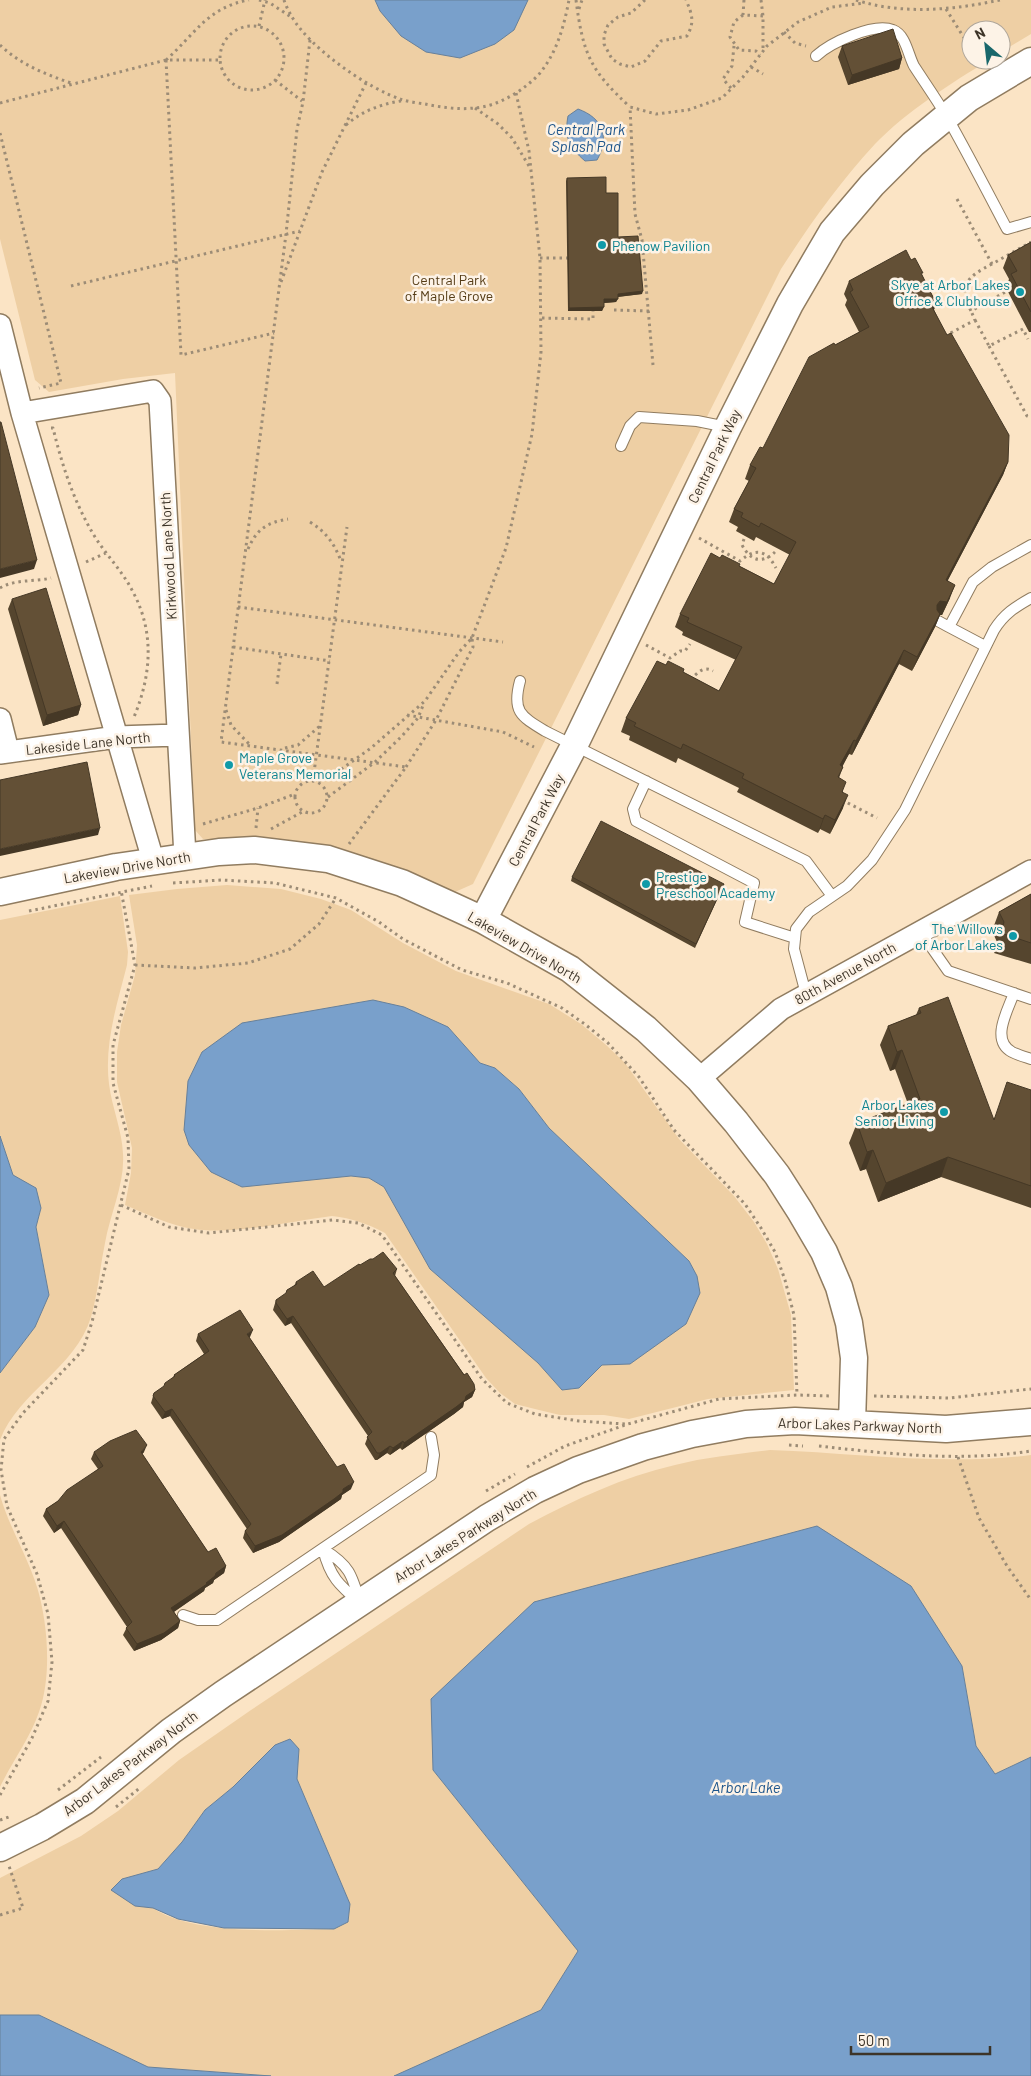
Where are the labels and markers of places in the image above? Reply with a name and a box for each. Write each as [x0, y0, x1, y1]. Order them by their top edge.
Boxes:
place label: Phenow Pavilion [612, 237, 710, 254]
marker: Phenow Pavilion [596, 239, 608, 251]
place label: Skye at Arbor Lakes Office & Clubhouse [891, 276, 1010, 309]
marker: Skye at Arbor Lakes Office & Clubhouse [1014, 286, 1026, 298]
place label: Maple Grove Veterans Memorial [239, 749, 351, 782]
marker: Maple Grove Veterans Memorial [223, 759, 235, 771]
place label: Prestige Preschool Academy [656, 868, 776, 901]
marker: Prestige Preschool Academy [640, 878, 652, 890]
place label: The Willows of Arbor Lakes [915, 920, 1003, 953]
marker: The Willows of Arbor Lakes [1007, 930, 1019, 942]
place label: Arbor Lakes Senior Living [855, 1096, 934, 1129]
marker: Arbor Lakes Senior Living [938, 1106, 950, 1118]

